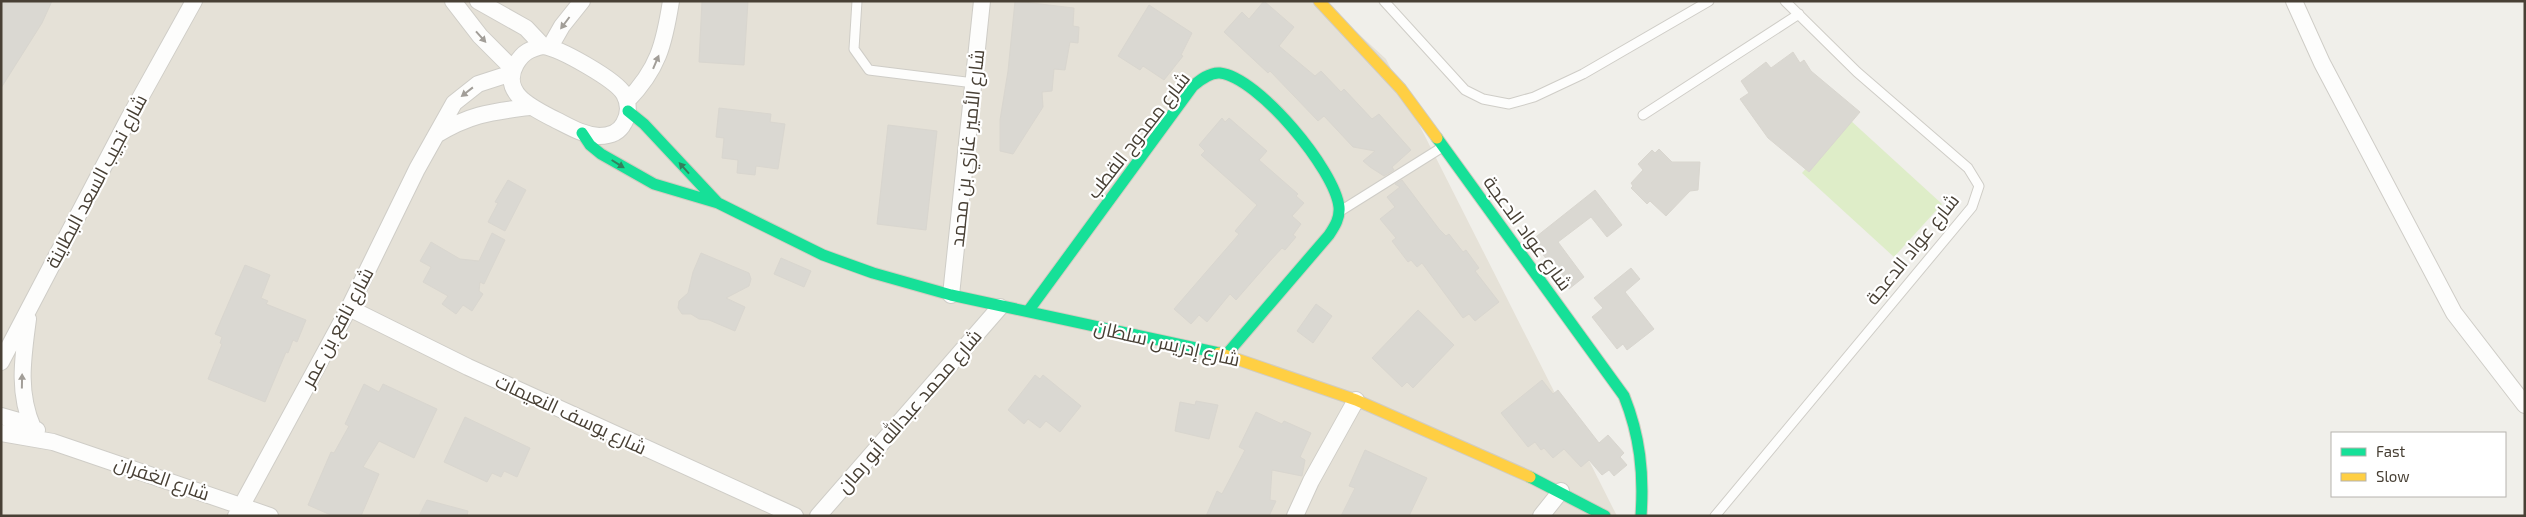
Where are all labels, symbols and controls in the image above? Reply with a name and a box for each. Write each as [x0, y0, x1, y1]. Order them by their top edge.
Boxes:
one-way arrow [559, 16, 570, 29]
one-way arrow [475, 31, 487, 43]
street label: شارع الأمير غازي بن محمد [945, 48, 992, 248]
one-way arrow [652, 55, 660, 69]
street label: شارع ممدوح القطب [1081, 67, 1196, 204]
one-way arrow [461, 86, 474, 97]
street label: شارع نجيب السعد البطاينة [40, 90, 154, 273]
one-way arrow [611, 160, 624, 169]
one-way arrow [678, 163, 690, 175]
street label: شارع عواد الدعجة [1477, 171, 1578, 296]
street label: شارع عواد الدعجة [1860, 189, 1966, 311]
street label: شارع نافع بن عمر [295, 263, 380, 393]
street label: شارع إدريس سلطان [1091, 315, 1242, 373]
street label: شارع محمد عبدالله أبو رمان [831, 324, 988, 499]
street label: شارع يوسف النعيمات [491, 368, 650, 461]
one-way arrow [19, 373, 27, 389]
legend [2331, 432, 2506, 497]
text: Fast [2376, 442, 2406, 460]
street label: شارع الغفران [111, 451, 213, 507]
text: Slow [2376, 467, 2410, 485]

